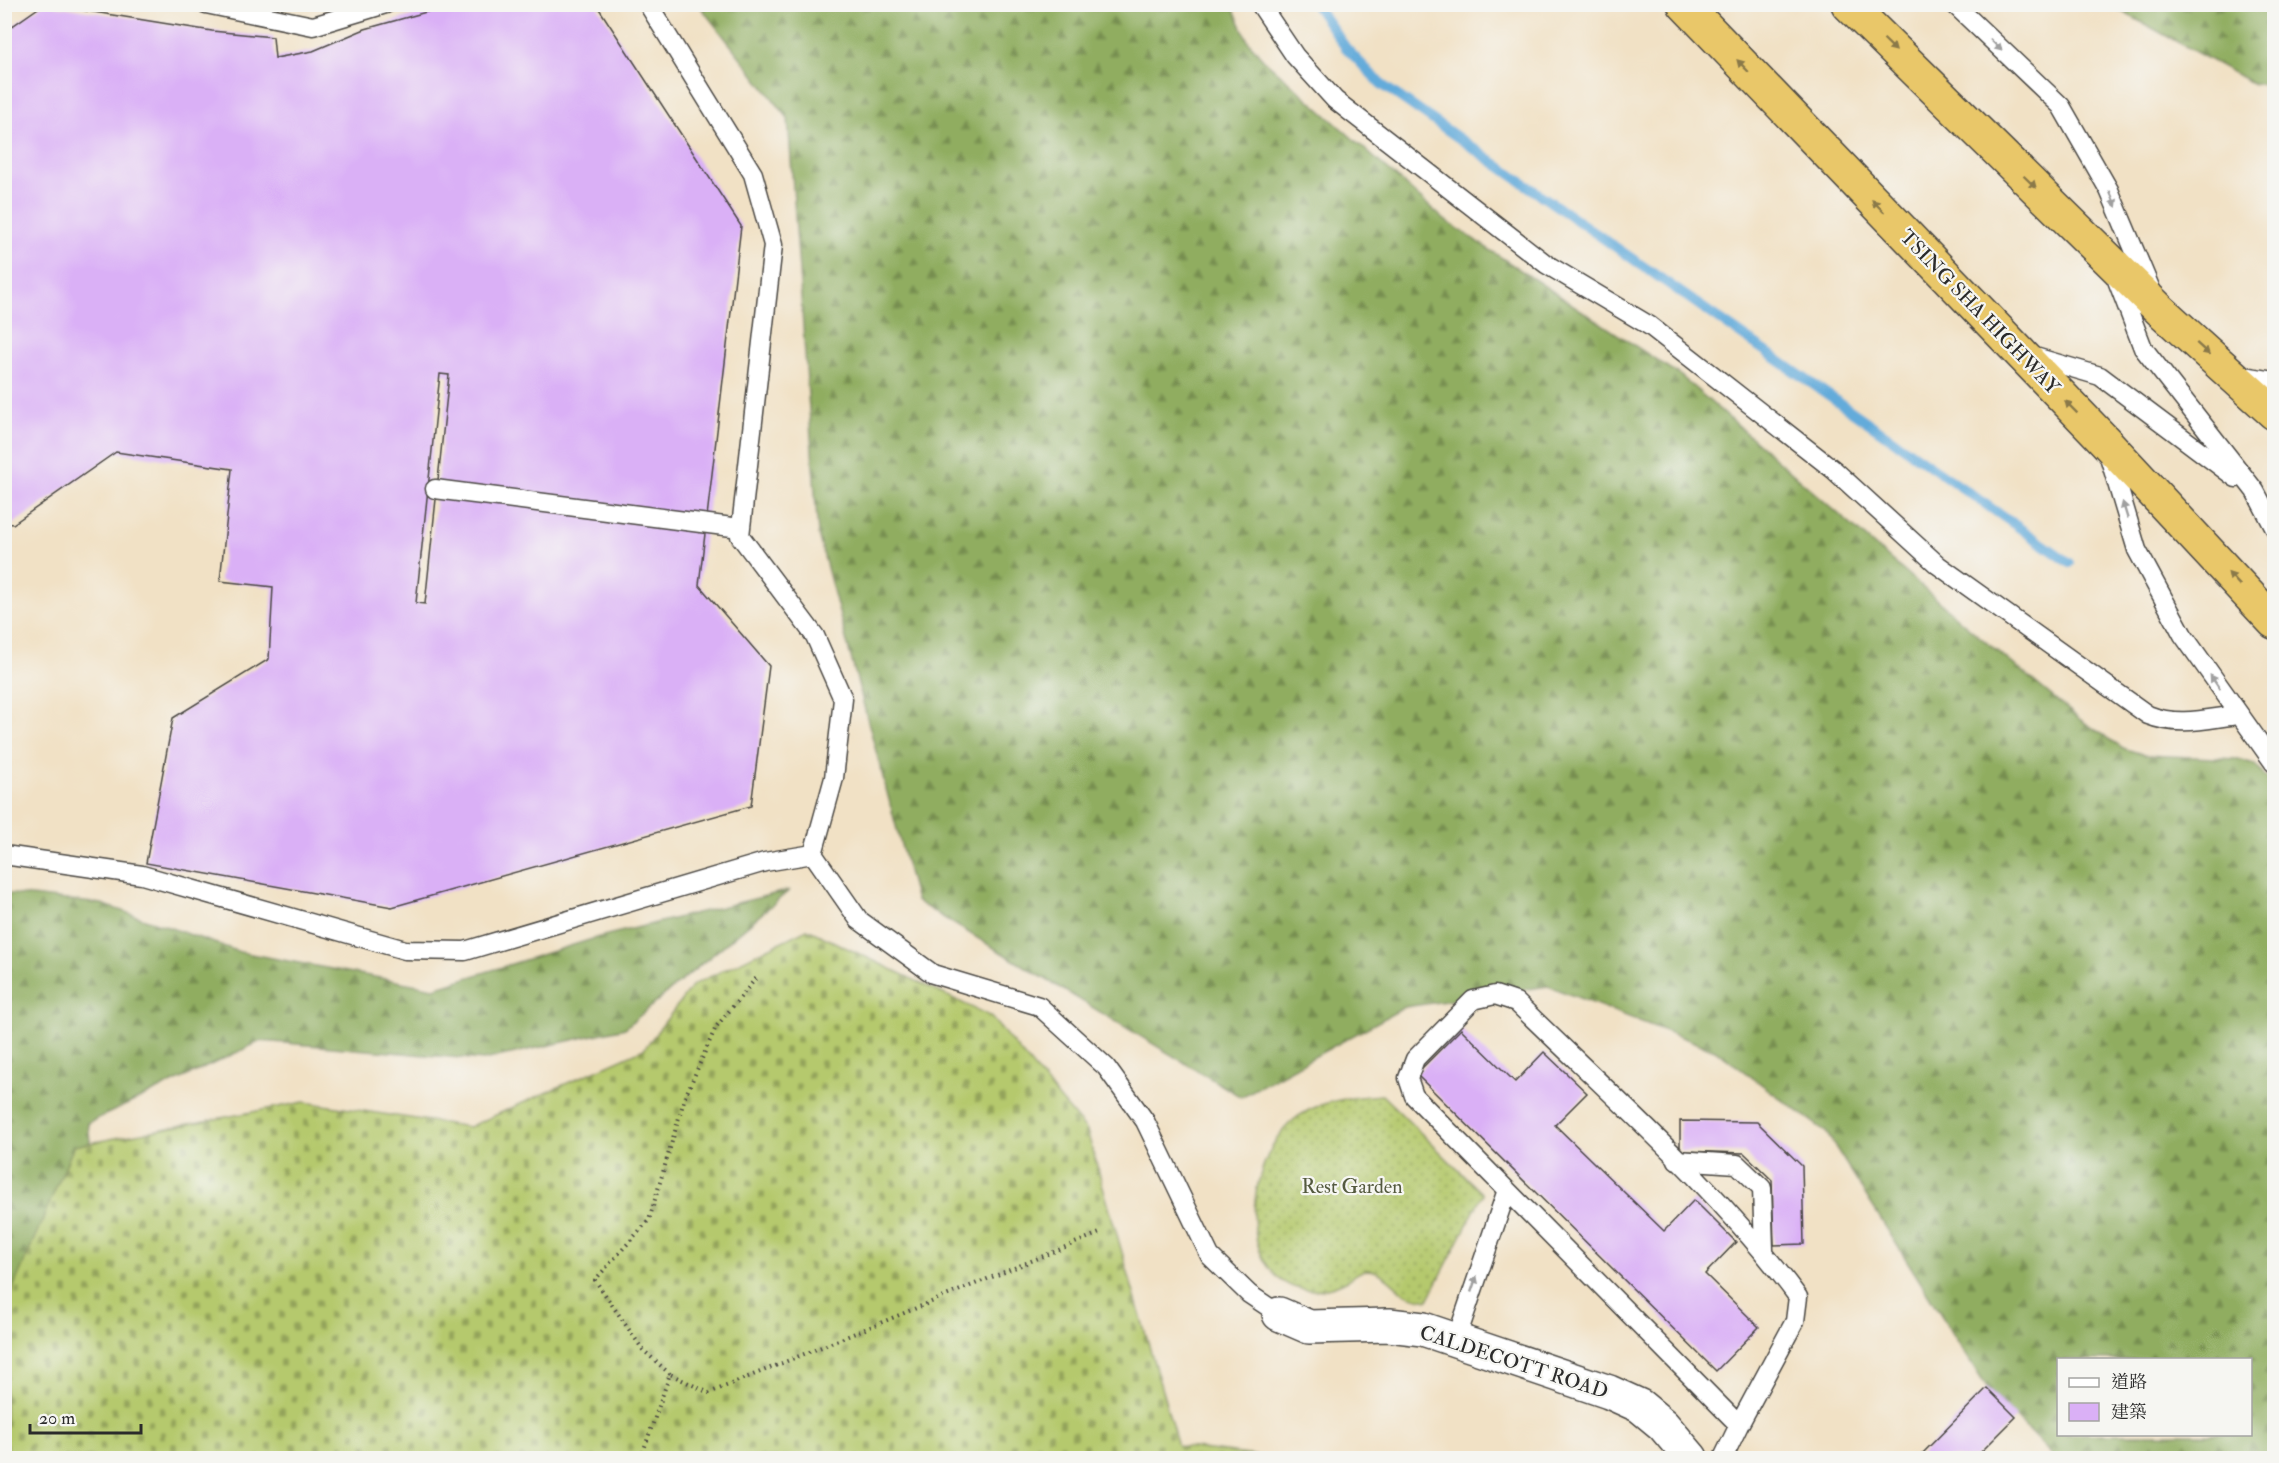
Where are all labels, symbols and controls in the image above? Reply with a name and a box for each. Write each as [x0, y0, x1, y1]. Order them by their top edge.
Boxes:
one-way arrow [1883, 38, 1897, 52]
one-way arrow [1989, 38, 2004, 52]
one-way arrow [1736, 59, 1750, 73]
one-way arrow [2022, 174, 2036, 188]
one-way arrow [2108, 190, 2117, 207]
one-way arrow [1872, 199, 1885, 214]
street label: TSING SHA HIGHWAY [1895, 224, 2066, 401]
one-way arrow [2195, 342, 2210, 355]
one-way arrow [2065, 401, 2079, 415]
one-way arrow [2120, 501, 2129, 519]
one-way arrow [2228, 572, 2242, 586]
one-way arrow [2210, 674, 2221, 690]
park label: Rest Garden [1302, 1174, 1402, 1199]
one-way arrow [1469, 1275, 1479, 1293]
street label: CALDECOTT ROAD [1417, 1320, 1611, 1404]
legend [2057, 1358, 2252, 1436]
text: 道路 [2111, 1371, 2147, 1394]
scale bar [30, 1397, 141, 1435]
text: 建築 [2111, 1401, 2147, 1424]
text: 20 m [39, 1407, 75, 1430]

